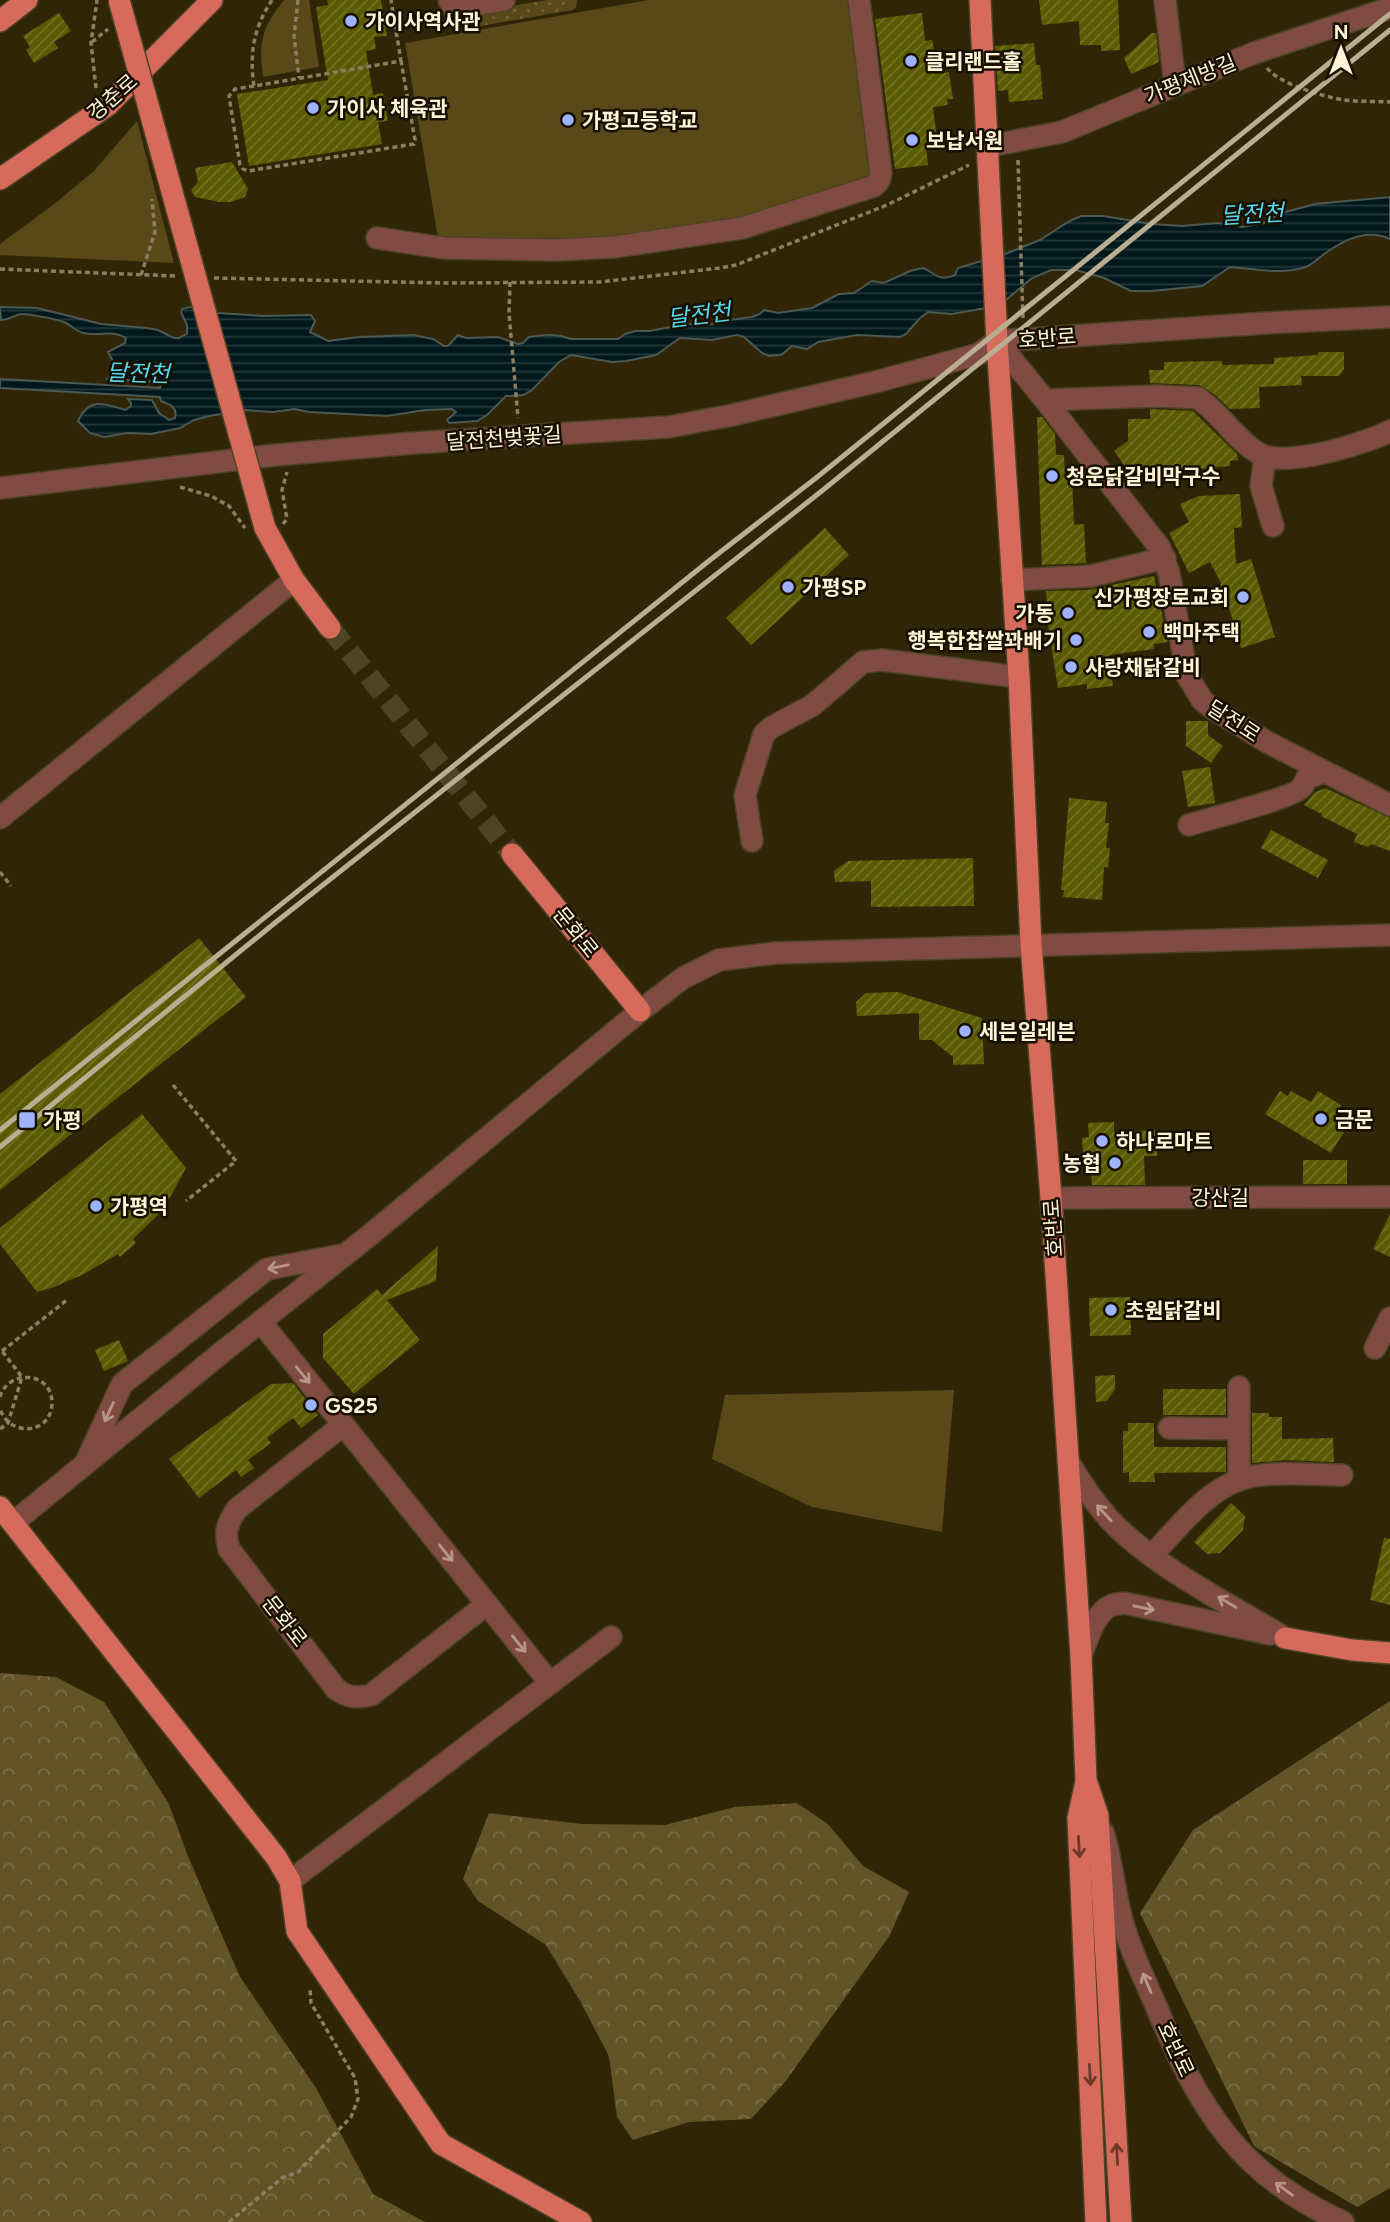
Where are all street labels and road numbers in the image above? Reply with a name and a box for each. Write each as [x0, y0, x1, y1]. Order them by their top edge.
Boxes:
street label: 가평제방길 [1141, 49, 1239, 109]
street label: 경춘로 [82, 69, 142, 125]
street label: 호반로 [1017, 324, 1077, 352]
street label: 달전천벚꽃길 [445, 421, 563, 455]
street label: 달전로 [1203, 695, 1265, 747]
street label: 문화로 [548, 902, 604, 962]
street label: 강산길 [1191, 1185, 1249, 1210]
street label: 호반로 [1039, 1198, 1067, 1258]
street label: 문화로 [257, 1590, 313, 1652]
street label: 호반로 [1152, 2017, 1200, 2081]

